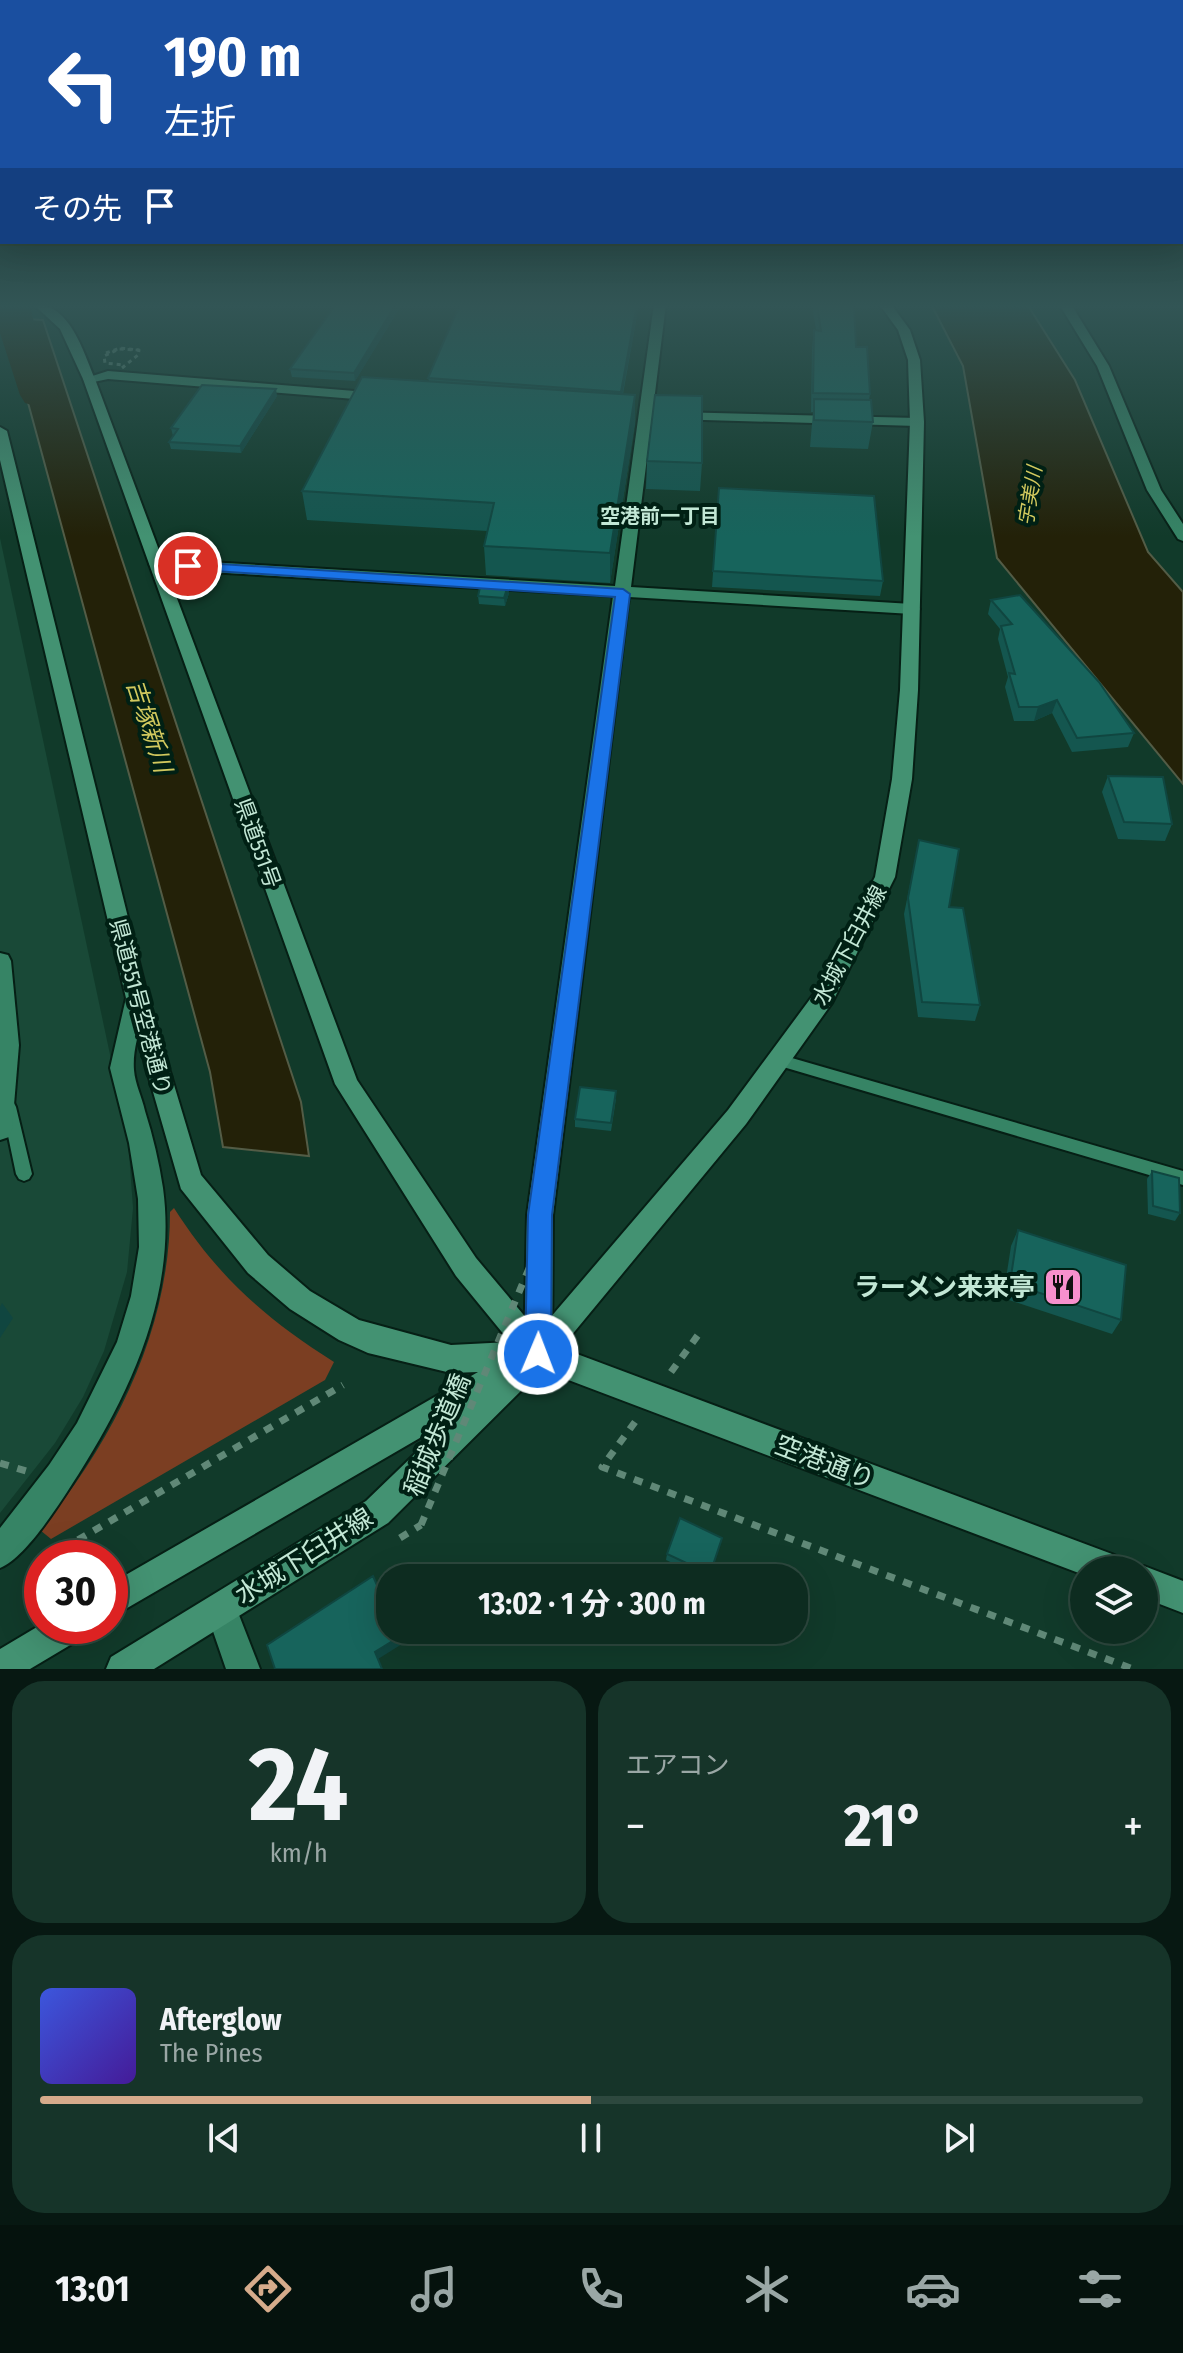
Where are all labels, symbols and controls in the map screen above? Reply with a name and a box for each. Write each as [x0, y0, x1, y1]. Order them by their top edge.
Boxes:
text: 190 m [164, 24, 302, 91]
icon: left [32, 32, 136, 136]
text: 左折 [164, 100, 236, 144]
icon: arrive [138, 184, 182, 228]
text: その先 [32, 191, 122, 227]
water label: 宇美川 [1013, 463, 1047, 528]
district label: 空港前一丁目 [600, 504, 720, 528]
pin [154, 532, 222, 600]
icon: arrive [166, 544, 210, 588]
water label: 吉塚新川 [121, 676, 178, 779]
street label: 県道551号 [229, 795, 286, 892]
street label: 水城下臼井線 [807, 881, 892, 1010]
street label: 県道551号空港通り [104, 916, 177, 1098]
restaurant icon: ラーメン来来亭 [1042, 1266, 1084, 1308]
place label: ラーメン来来亭 [854, 1272, 1035, 1303]
position arrow [496, 1312, 580, 1396]
street label: 稲城歩道橋 [398, 1369, 477, 1501]
street label: 空港通り [771, 1429, 879, 1496]
street label: 水城下臼井線 [230, 1502, 379, 1611]
speed limit sign: 30 [24, 1540, 128, 1644]
map controls [1070, 1556, 1158, 1644]
button: layers [1070, 1556, 1158, 1644]
text: 13:02 · 1 分 · 300 m [478, 1586, 706, 1622]
text: 24 [249, 1723, 349, 1848]
text: エアコン [626, 1750, 730, 1781]
text: 21° [844, 1790, 924, 1862]
text: − [626, 1800, 645, 1853]
text: + [1123, 1800, 1143, 1853]
text: km/h [270, 1838, 328, 1869]
text: Afterglow [160, 2002, 282, 2038]
text: The Pines [160, 2038, 263, 2069]
icon: previous [202, 2116, 246, 2160]
icon: pause [569, 2116, 613, 2160]
icon: next [937, 2116, 981, 2160]
icon: directions [240, 2261, 296, 2317]
icon: music [406, 2261, 462, 2317]
icon: phone [573, 2261, 629, 2317]
icon: climate [739, 2261, 795, 2317]
icon: car [905, 2261, 961, 2317]
icon: filters [1072, 2261, 1128, 2317]
text: 13:01 [55, 2267, 130, 2311]

